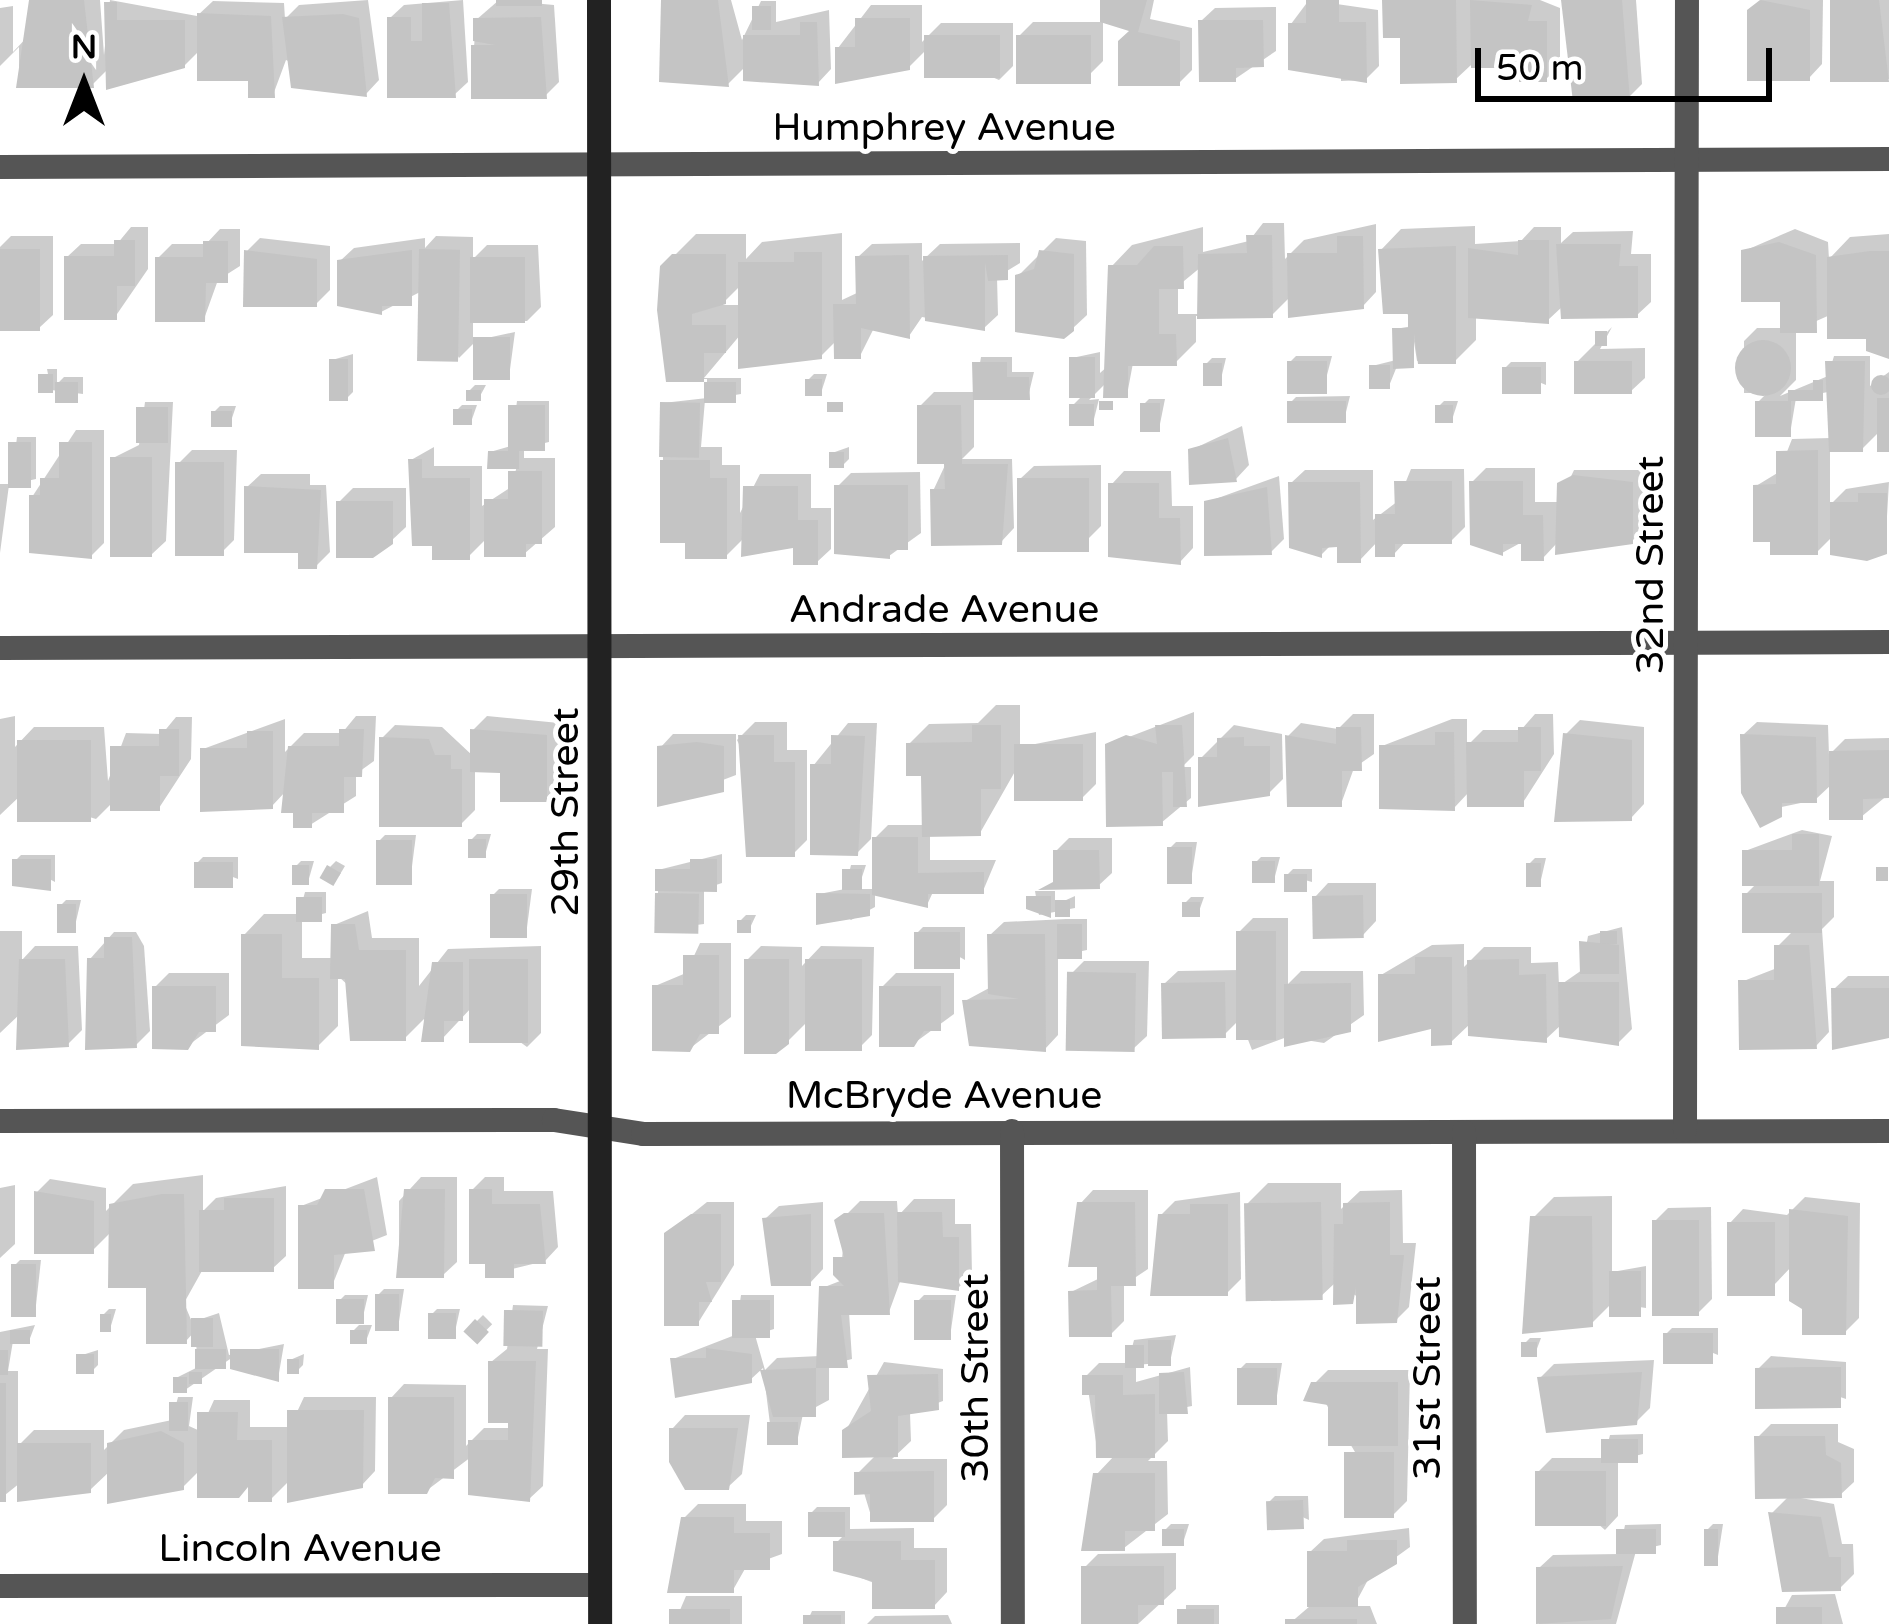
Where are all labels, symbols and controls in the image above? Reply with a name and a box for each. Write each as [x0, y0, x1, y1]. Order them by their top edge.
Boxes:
north arrow [24, 24, 144, 144]
scale bar [1481, 24, 1778, 98]
text: N [71, 28, 97, 67]
text: 50 m [1496, 47, 1584, 90]
street label: Humphrey Avenue [772, 105, 1116, 151]
street label: 32nd Street [1628, 456, 1674, 674]
street label: Andrade Avenue [789, 587, 1099, 633]
street label: 29th Street [543, 707, 589, 917]
street label: McBryde Avenue [786, 1073, 1102, 1119]
street label: 30th Street [953, 1273, 999, 1483]
street label: 31st Street [1405, 1276, 1451, 1480]
street label: Lincoln Avenue [158, 1526, 442, 1572]

